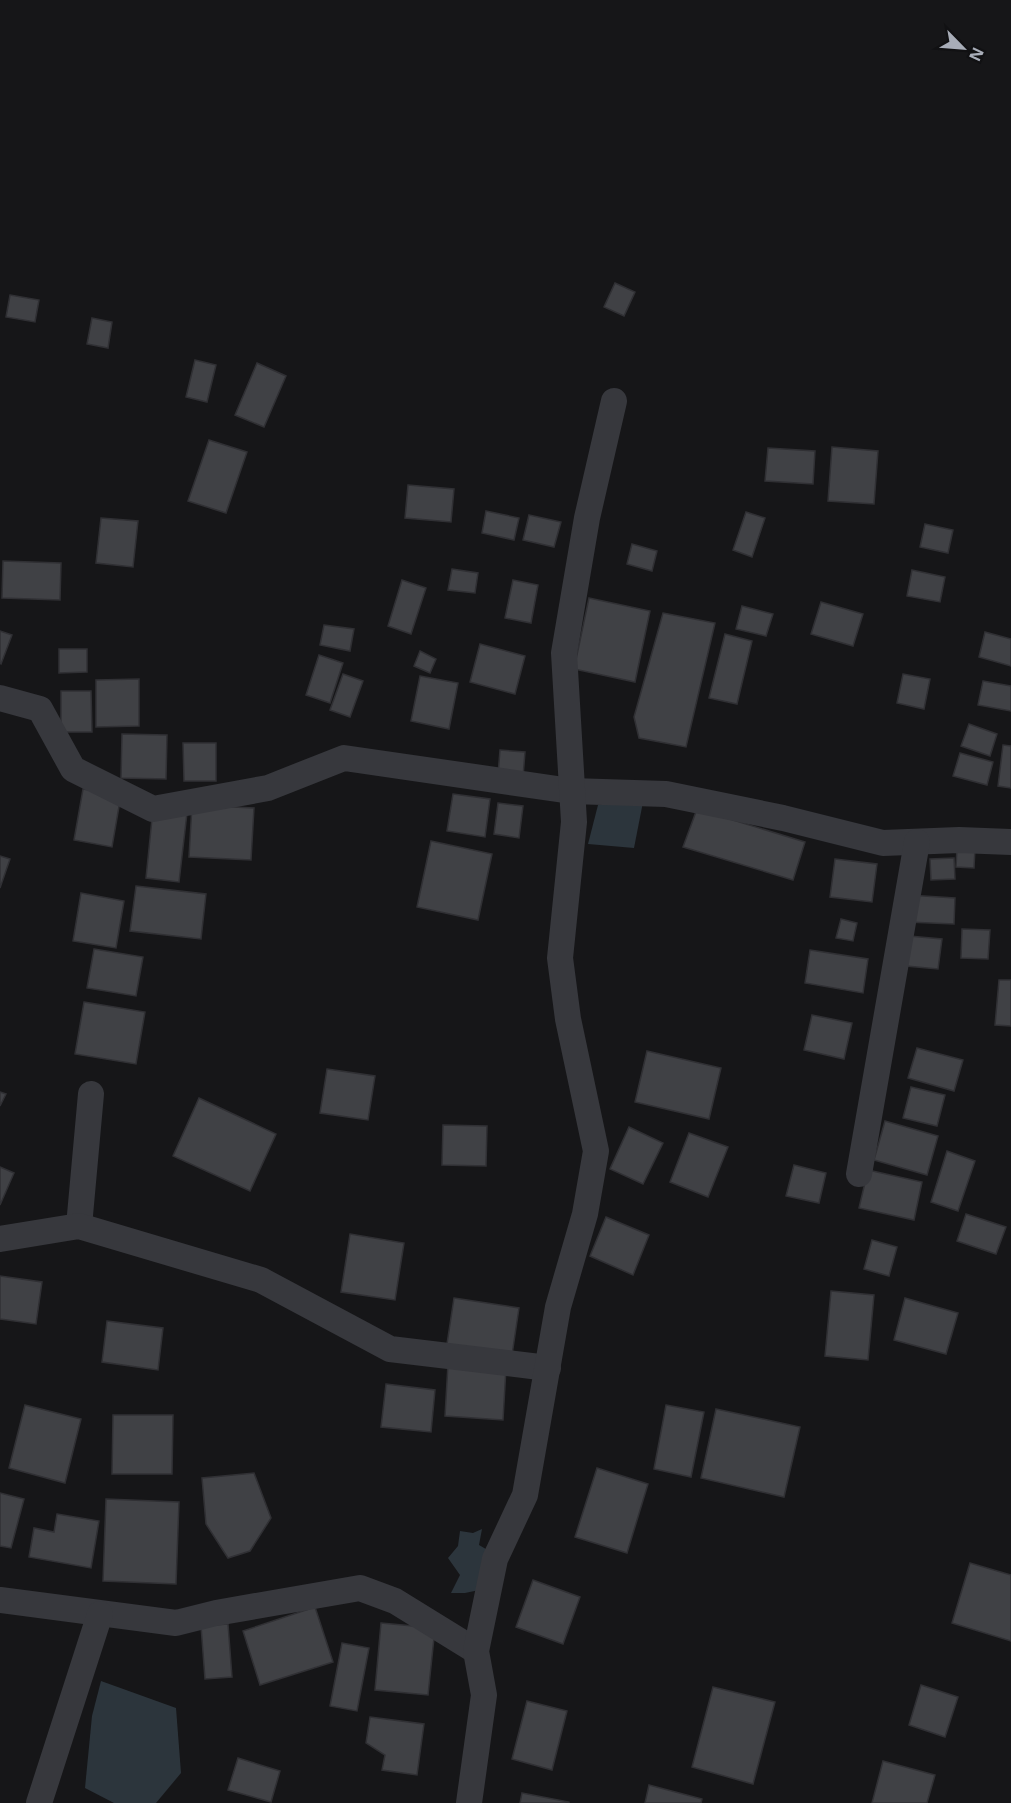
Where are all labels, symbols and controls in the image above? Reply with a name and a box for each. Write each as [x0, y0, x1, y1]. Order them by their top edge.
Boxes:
north arrow [933, 18, 993, 78]
text: N [964, 44, 989, 65]

